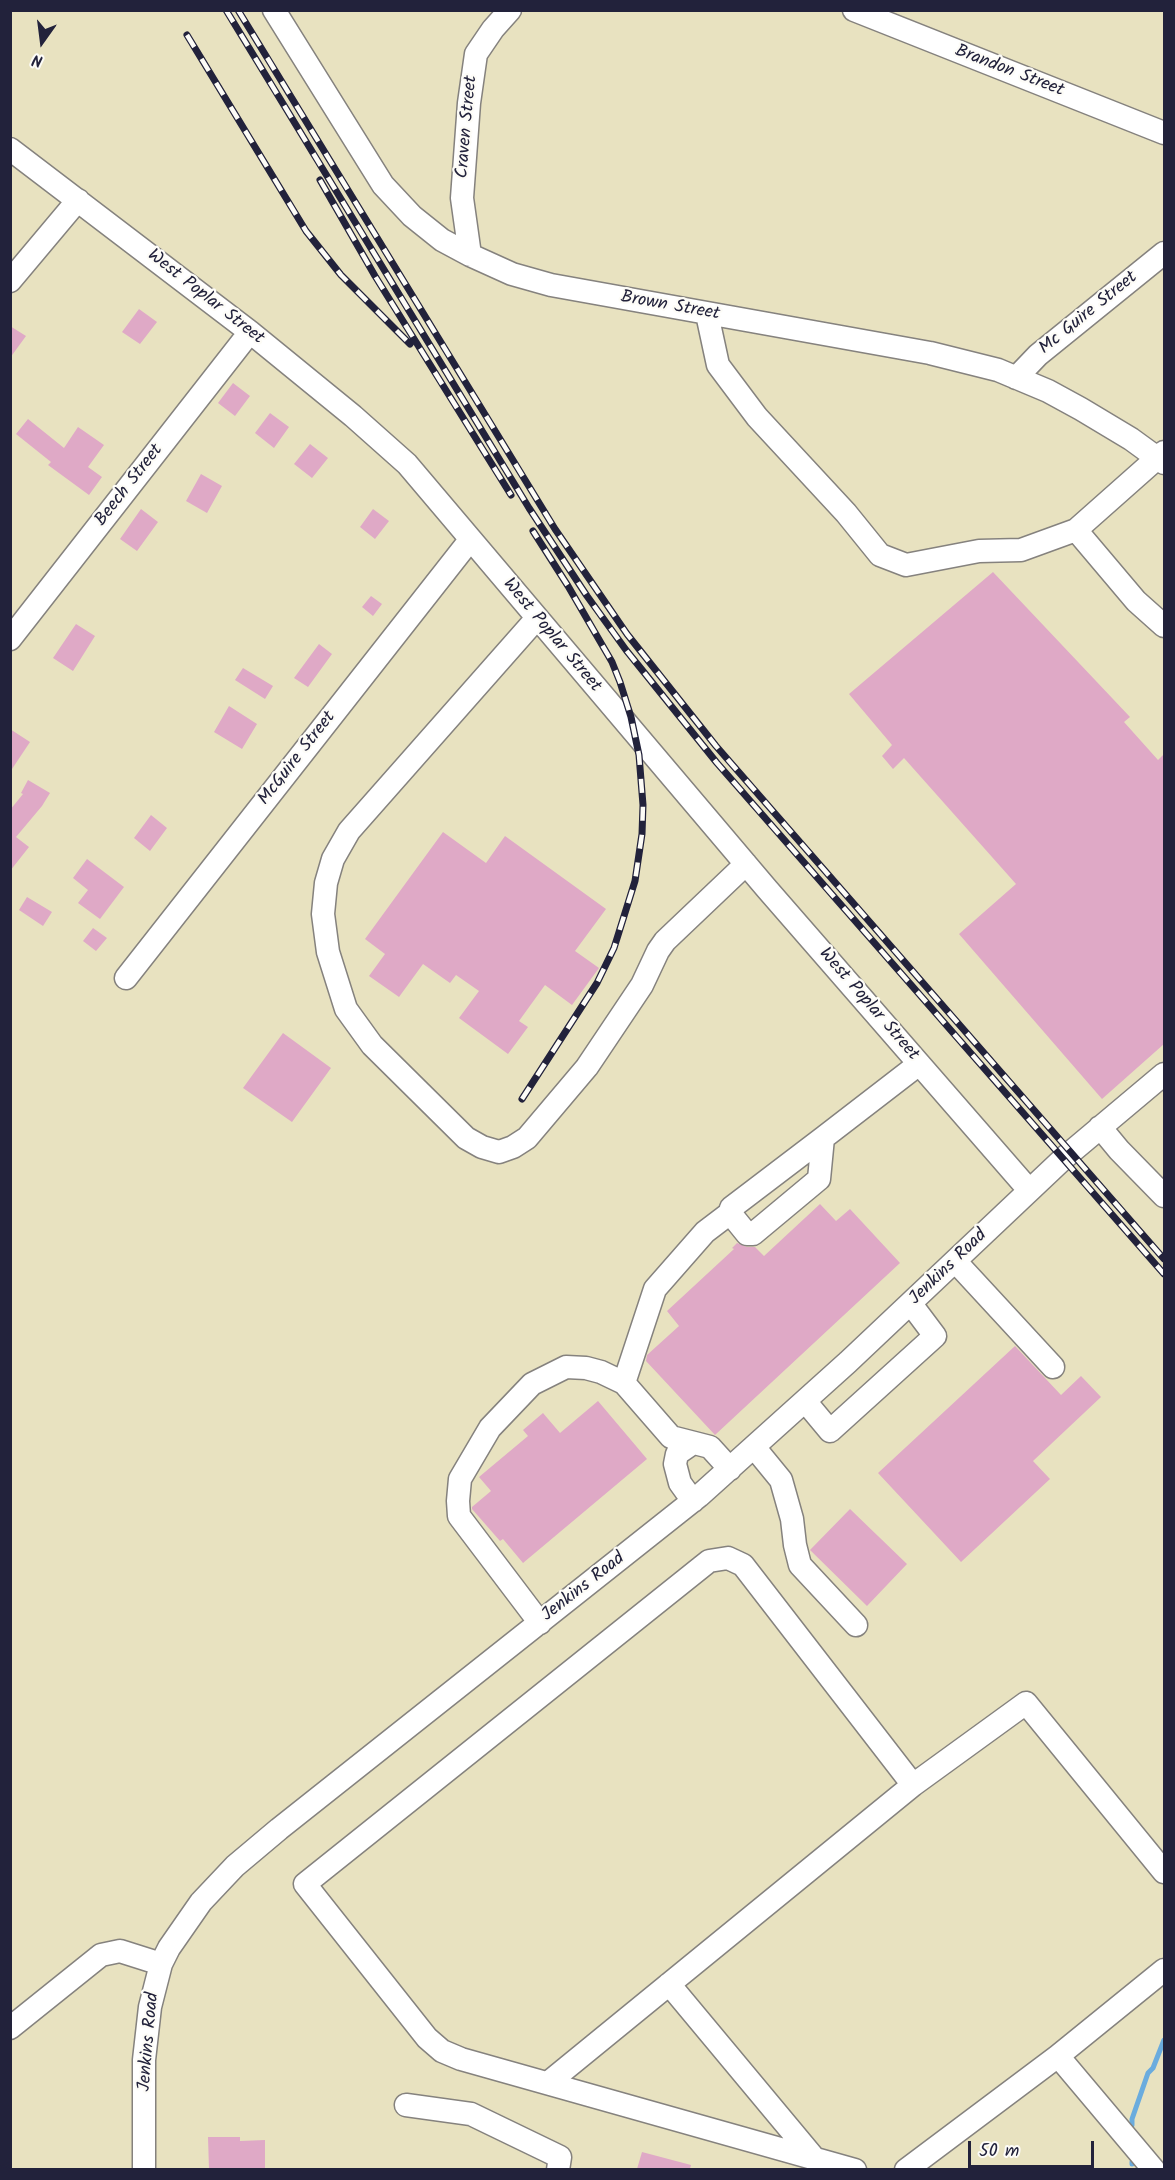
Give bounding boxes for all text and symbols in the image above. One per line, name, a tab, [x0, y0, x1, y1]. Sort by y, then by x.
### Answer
north arrow	[12, 12, 72, 72]
street label: Brandon Street	[951, 41, 1067, 103]
text: N	[30, 47, 45, 73]
street label: Craven Street	[453, 75, 483, 179]
street label: West Poplar Street	[142, 246, 268, 350]
street label: Mc Guire Street	[1035, 268, 1143, 360]
street label: Brown Street	[619, 288, 721, 326]
street label: Beech Street	[91, 441, 169, 531]
street label: West Poplar Street	[497, 575, 605, 697]
street label: McGuire Street	[255, 708, 341, 810]
street label: West Poplar Street	[813, 944, 923, 1066]
street label: Jenkins Road	[906, 1226, 992, 1310]
street label: Jenkins Road	[538, 1549, 630, 1627]
street label: Jenkins Road	[135, 1992, 165, 2092]
scale bar	[971, 2129, 1097, 2167]
text: 50 m	[979, 2137, 1019, 2166]

